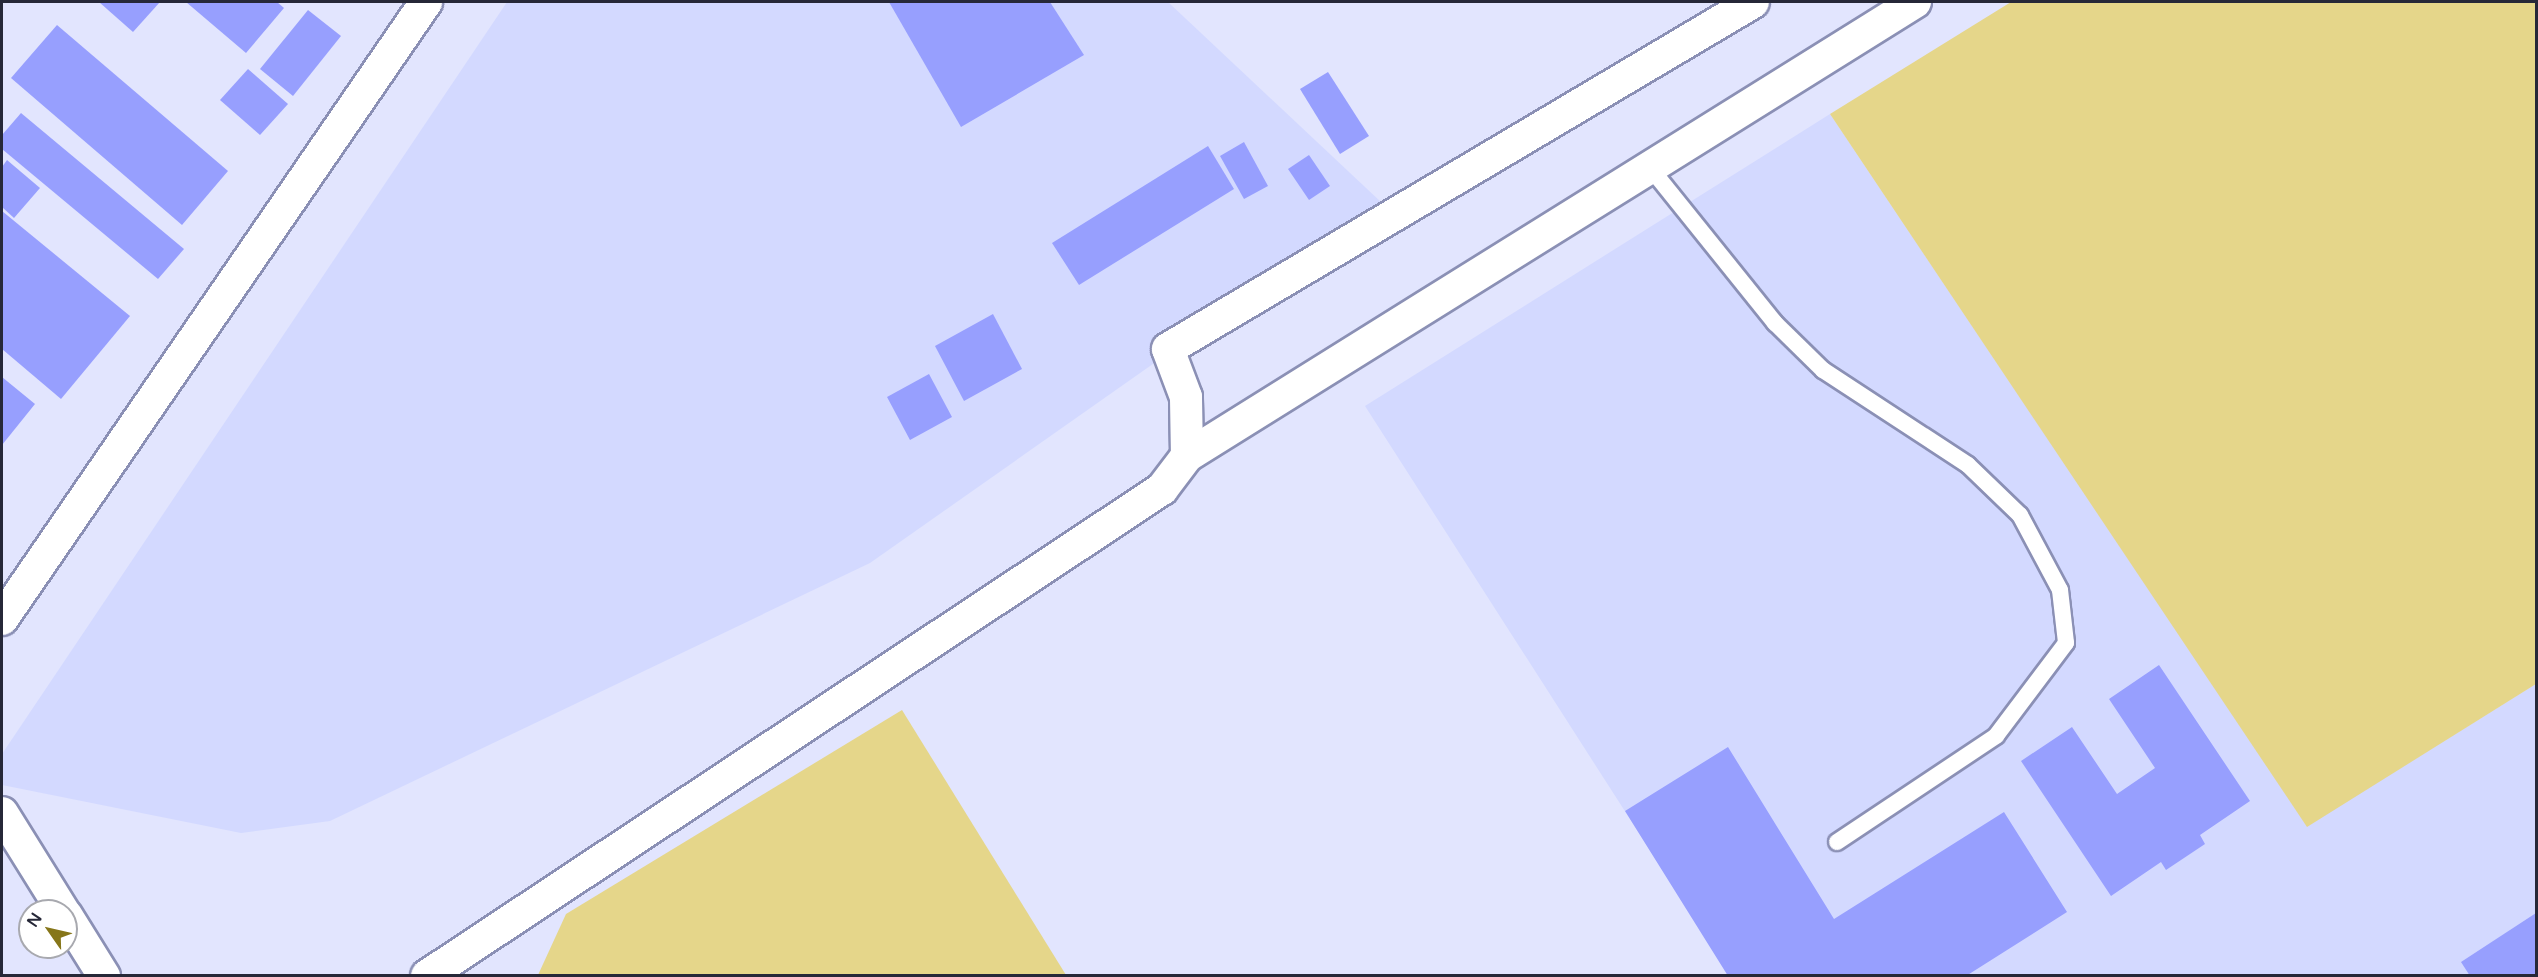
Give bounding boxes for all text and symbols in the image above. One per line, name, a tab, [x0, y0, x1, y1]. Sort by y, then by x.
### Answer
north arrow	[18, 899, 78, 959]
text: N	[23, 909, 47, 931]

